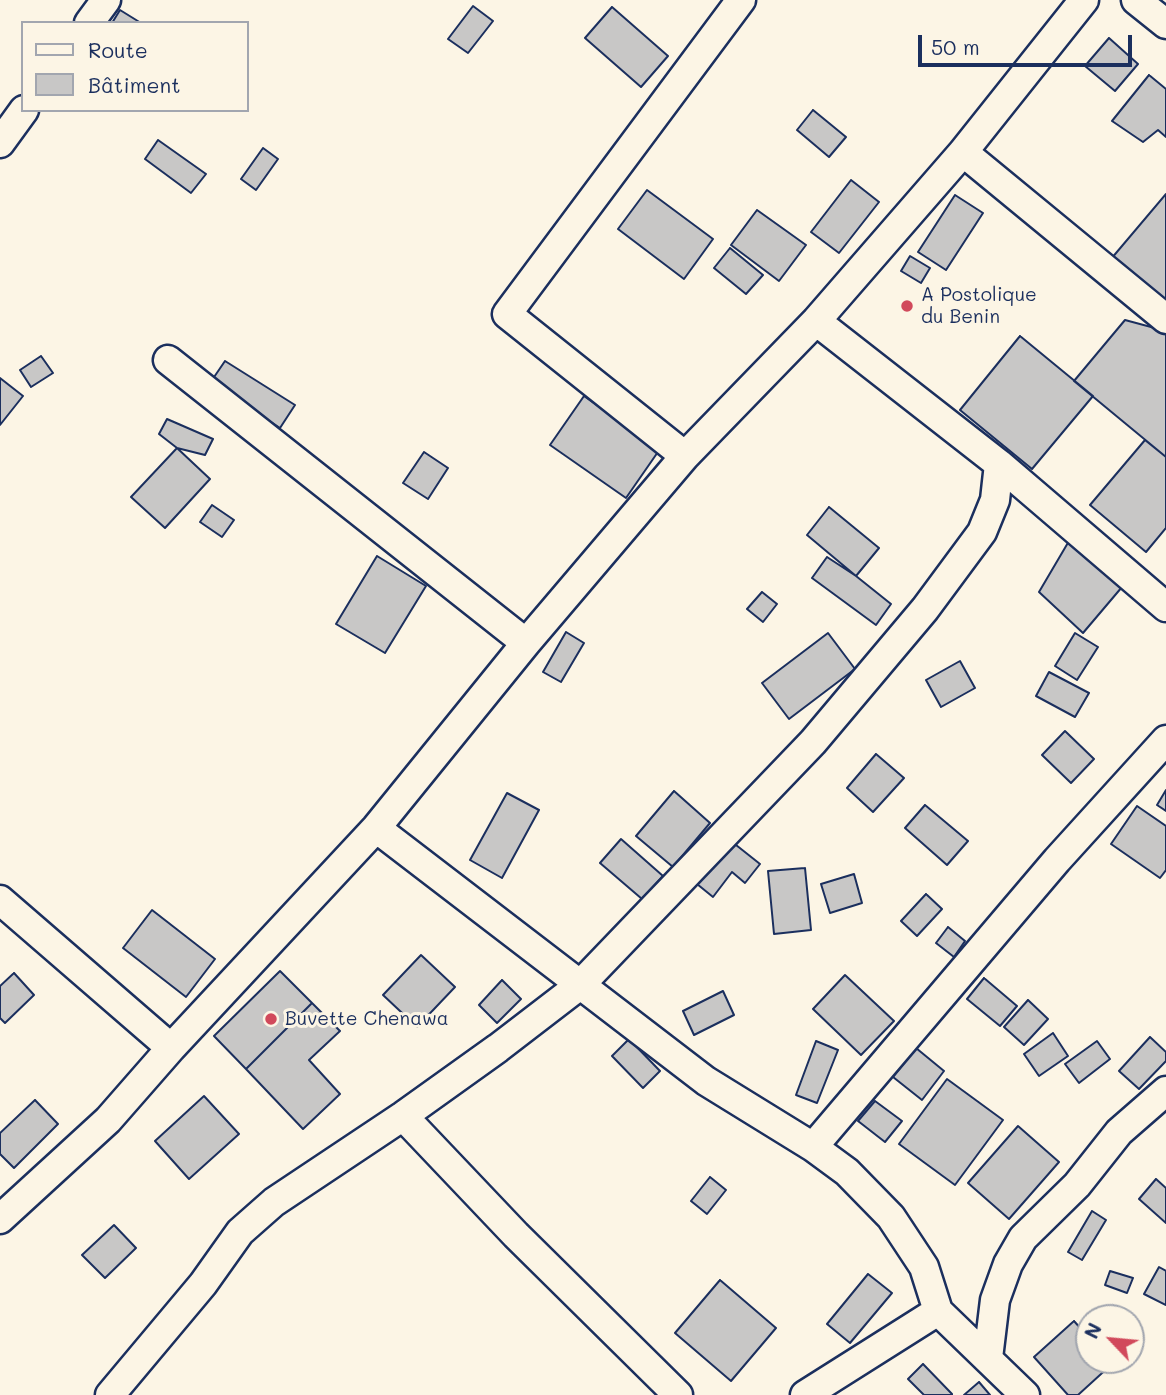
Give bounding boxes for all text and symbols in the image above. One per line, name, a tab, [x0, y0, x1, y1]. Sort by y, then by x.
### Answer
legend	[21, 21, 248, 112]
scale bar	[921, 21, 1134, 65]
text: 50 m	[931, 33, 980, 60]
text: Route	[88, 36, 148, 63]
text: Bâtiment	[88, 71, 180, 98]
place label: A Postolique du Benin	[921, 284, 1037, 328]
marker: A Postolique du Benin	[899, 298, 915, 314]
place label: Buvette Chenawa	[285, 1008, 449, 1030]
marker: Buvette Chenawa	[263, 1011, 279, 1027]
north arrow	[1075, 1304, 1145, 1374]
text: N	[1078, 1318, 1107, 1342]

